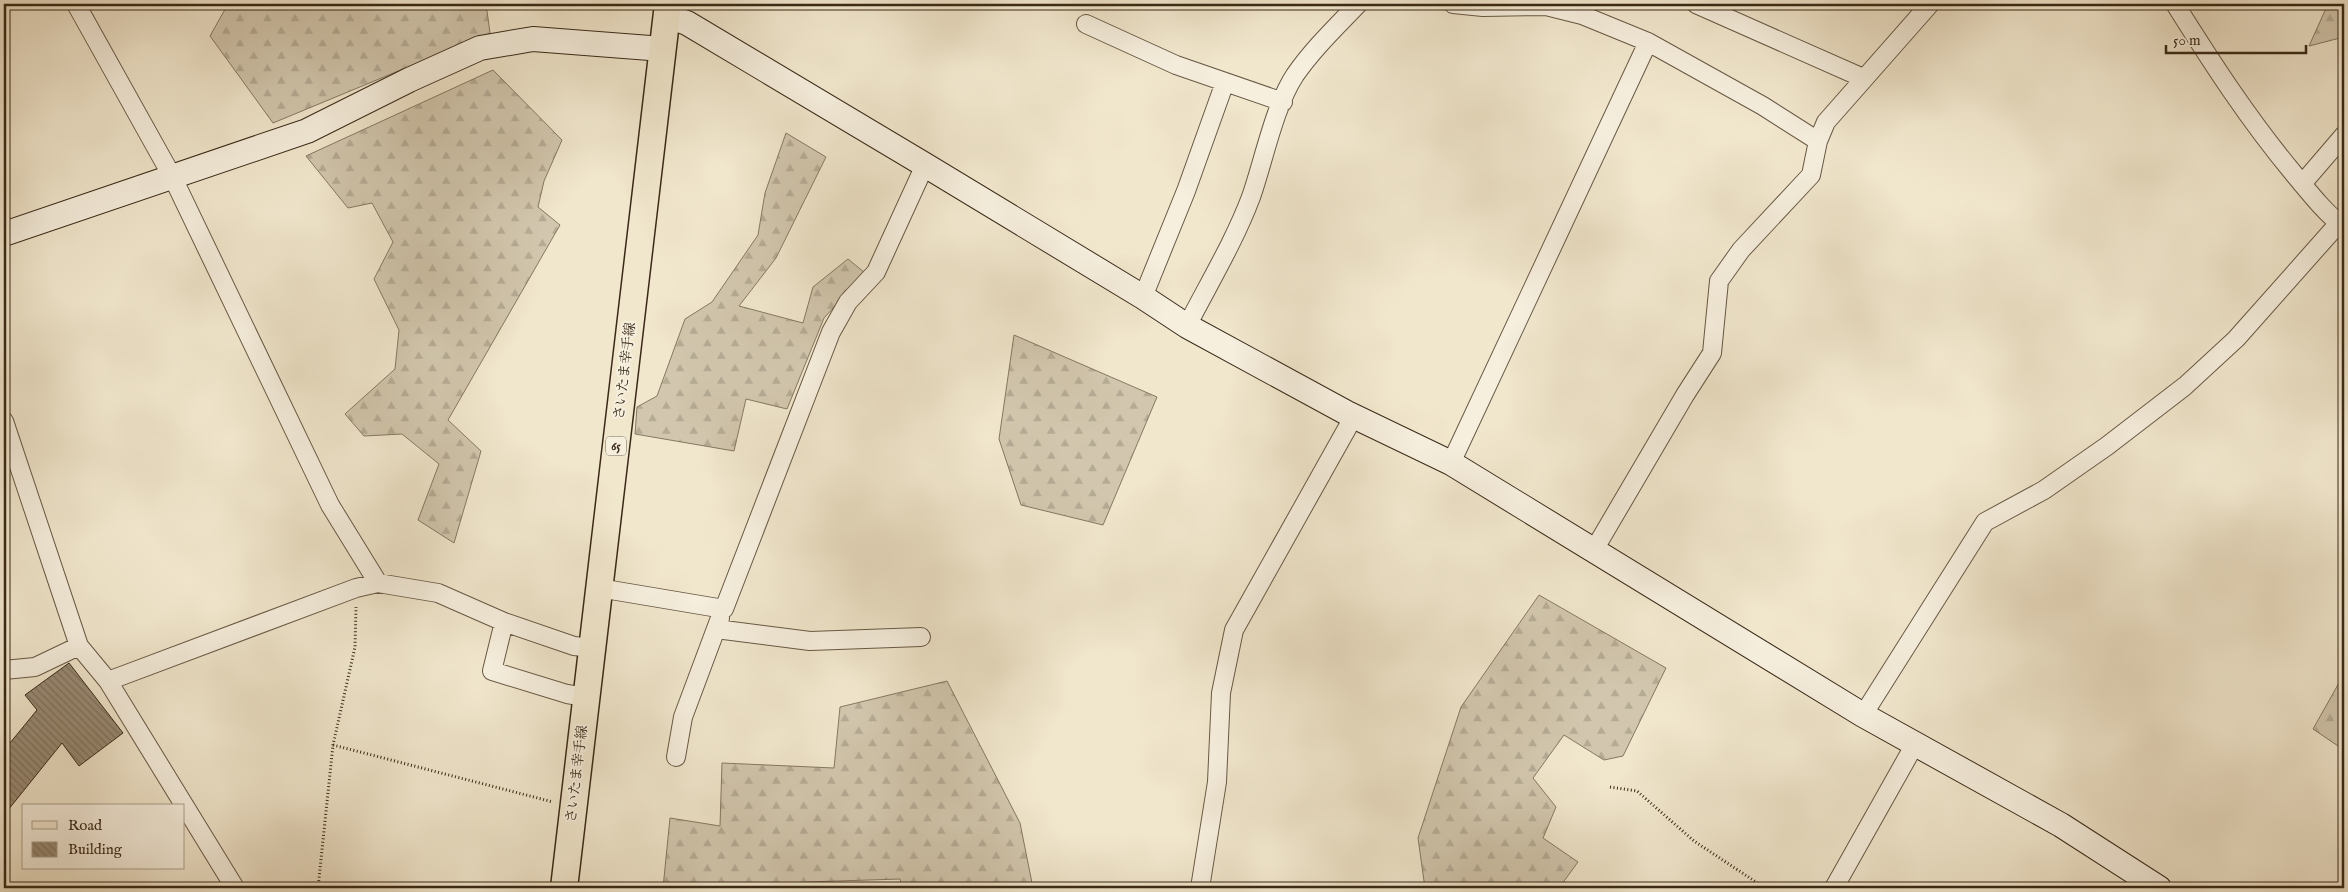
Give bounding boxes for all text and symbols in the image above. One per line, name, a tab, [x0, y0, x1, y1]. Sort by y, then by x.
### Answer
scale bar	[2166, 22, 2306, 54]
text: 50 m	[2173, 31, 2201, 50]
street label: さいたま幸手線	[610, 321, 640, 421]
road number: 65	[606, 436, 626, 456]
street label: さいたま幸手線	[562, 724, 592, 824]
legend	[22, 804, 185, 870]
text: Road	[68, 816, 103, 835]
text: Building	[68, 840, 123, 859]

